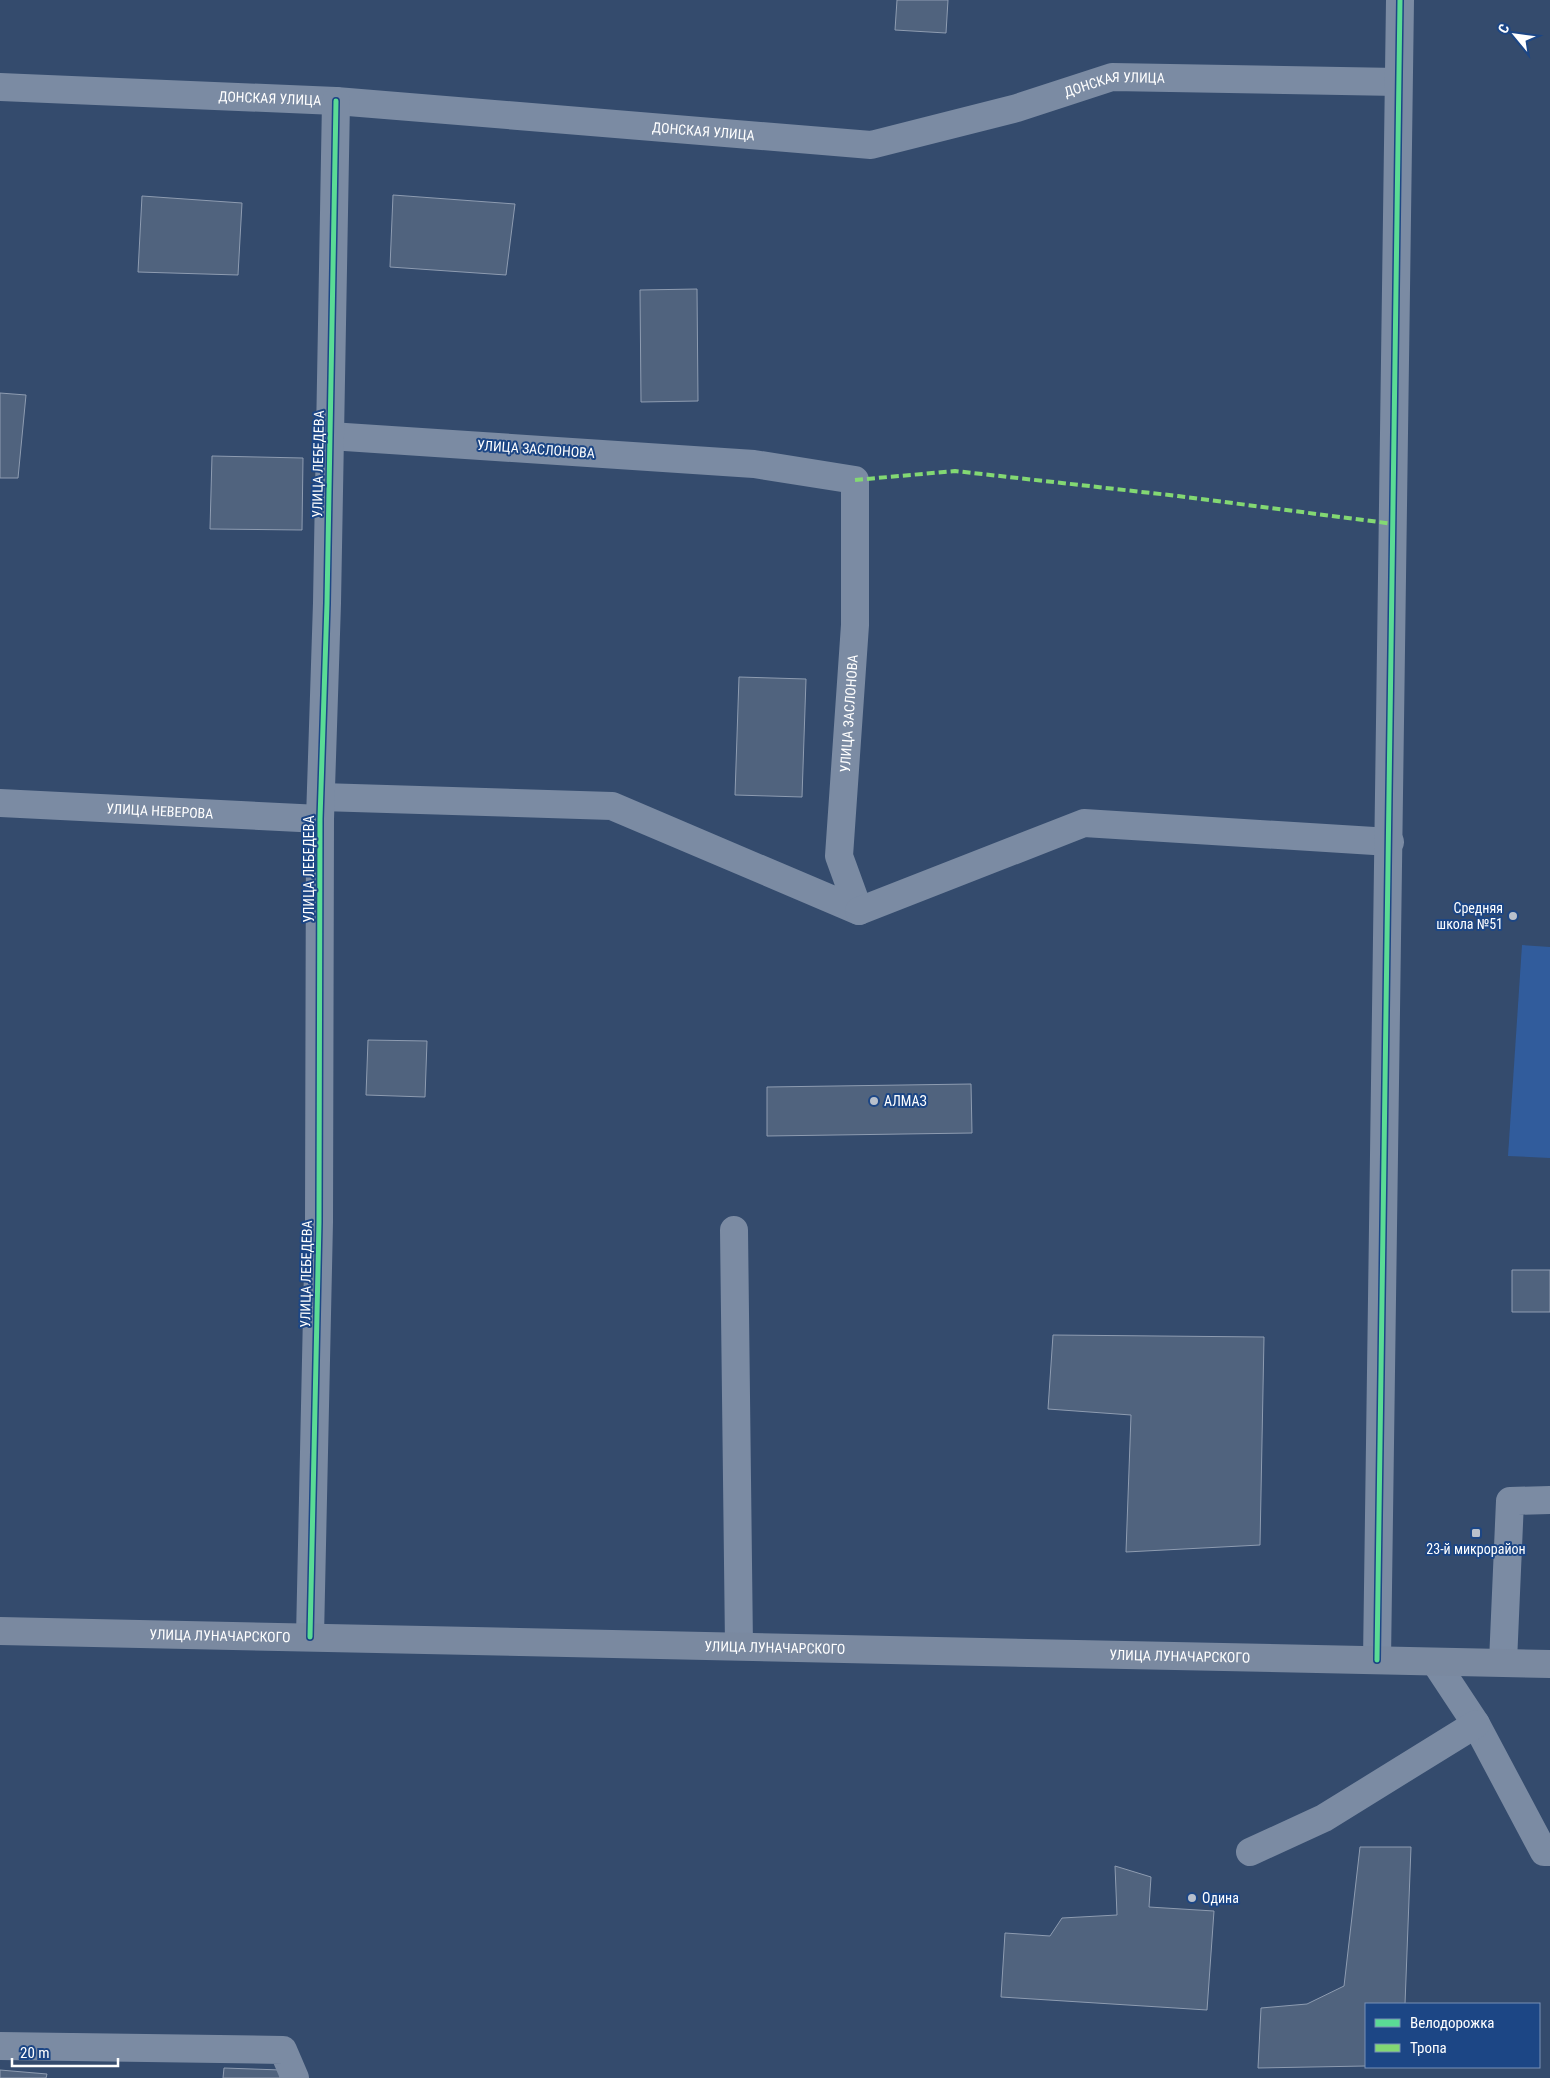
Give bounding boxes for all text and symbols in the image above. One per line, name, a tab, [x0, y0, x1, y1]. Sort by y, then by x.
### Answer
north arrow	[1490, 10, 1540, 60]
text: С	[1495, 21, 1513, 36]
street label: ДОНСКАЯ УЛИЦА	[1062, 69, 1165, 100]
street label: ДОНСКАЯ УЛИЦА	[218, 88, 322, 108]
street label: ДОНСКАЯ УЛИЦА	[652, 119, 755, 143]
street label: УЛИЦА ЛЕБЕДЕВА	[309, 410, 327, 518]
street label: УЛИЦА ЗАСЛОНОВА	[477, 437, 595, 461]
street label: УЛИЦА ЗАСЛОНОВА	[837, 654, 861, 773]
street label: УЛИЦА НЕВЕРОВА	[106, 800, 214, 822]
street label: УЛИЦА ЛЕБЕДЕВА	[301, 815, 317, 923]
place label: Средняя школа №51	[1436, 900, 1503, 932]
marker: Средняя школа №51	[1507, 910, 1519, 922]
place label: АЛМАЗ	[884, 1093, 927, 1109]
marker: АЛМАЗ	[868, 1095, 880, 1107]
street label: УЛИЦА ЛЕБЕДЕВА	[297, 1220, 315, 1328]
marker: 23-й микрорайон	[1470, 1527, 1482, 1539]
place label: 23-й микрорайон	[1426, 1541, 1526, 1557]
street label: УЛИЦА ЛУНАЧАРСКОГО	[149, 1626, 291, 1645]
street label: УЛИЦА ЛУНАЧАРСКОГО	[704, 1638, 845, 1657]
street label: УЛИЦА ЛУНАЧАРСКОГО	[1109, 1647, 1250, 1666]
place label: Одина	[1202, 1890, 1239, 1906]
marker: Одина	[1186, 1892, 1198, 1904]
legend	[1365, 2003, 1540, 2068]
text: Велодорожка	[1410, 2014, 1495, 2032]
scale bar	[12, 2036, 119, 2068]
text: Тропа	[1410, 2039, 1447, 2057]
text: 20 m	[20, 2044, 50, 2062]

